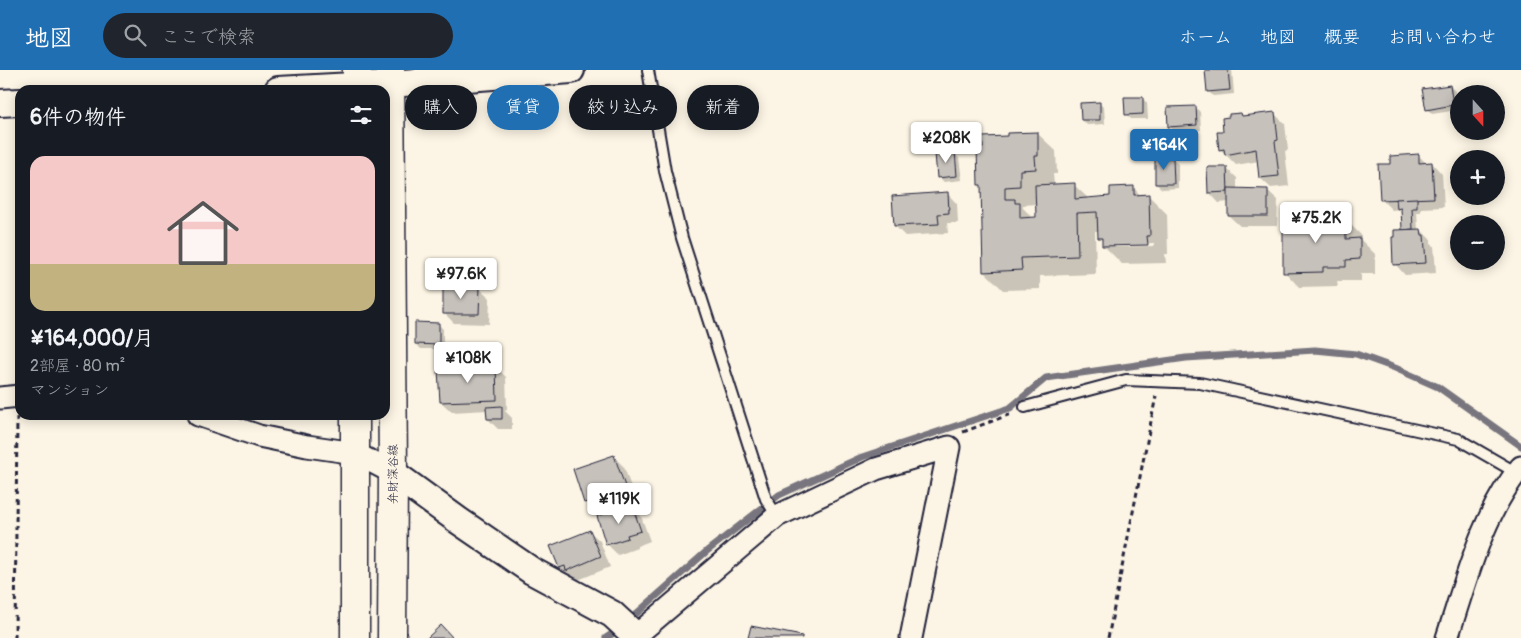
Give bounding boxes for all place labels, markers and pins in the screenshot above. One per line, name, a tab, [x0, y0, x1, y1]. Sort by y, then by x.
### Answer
pin: ¥208K	[911, 122, 981, 164]
pin: ¥164K	[1129, 128, 1199, 171]
pin: ¥75.2K	[1275, 202, 1357, 244]
pin: ¥97.6K	[420, 258, 502, 300]
pin: ¥108K	[433, 342, 503, 384]
pin: ¥119K	[584, 482, 654, 525]

